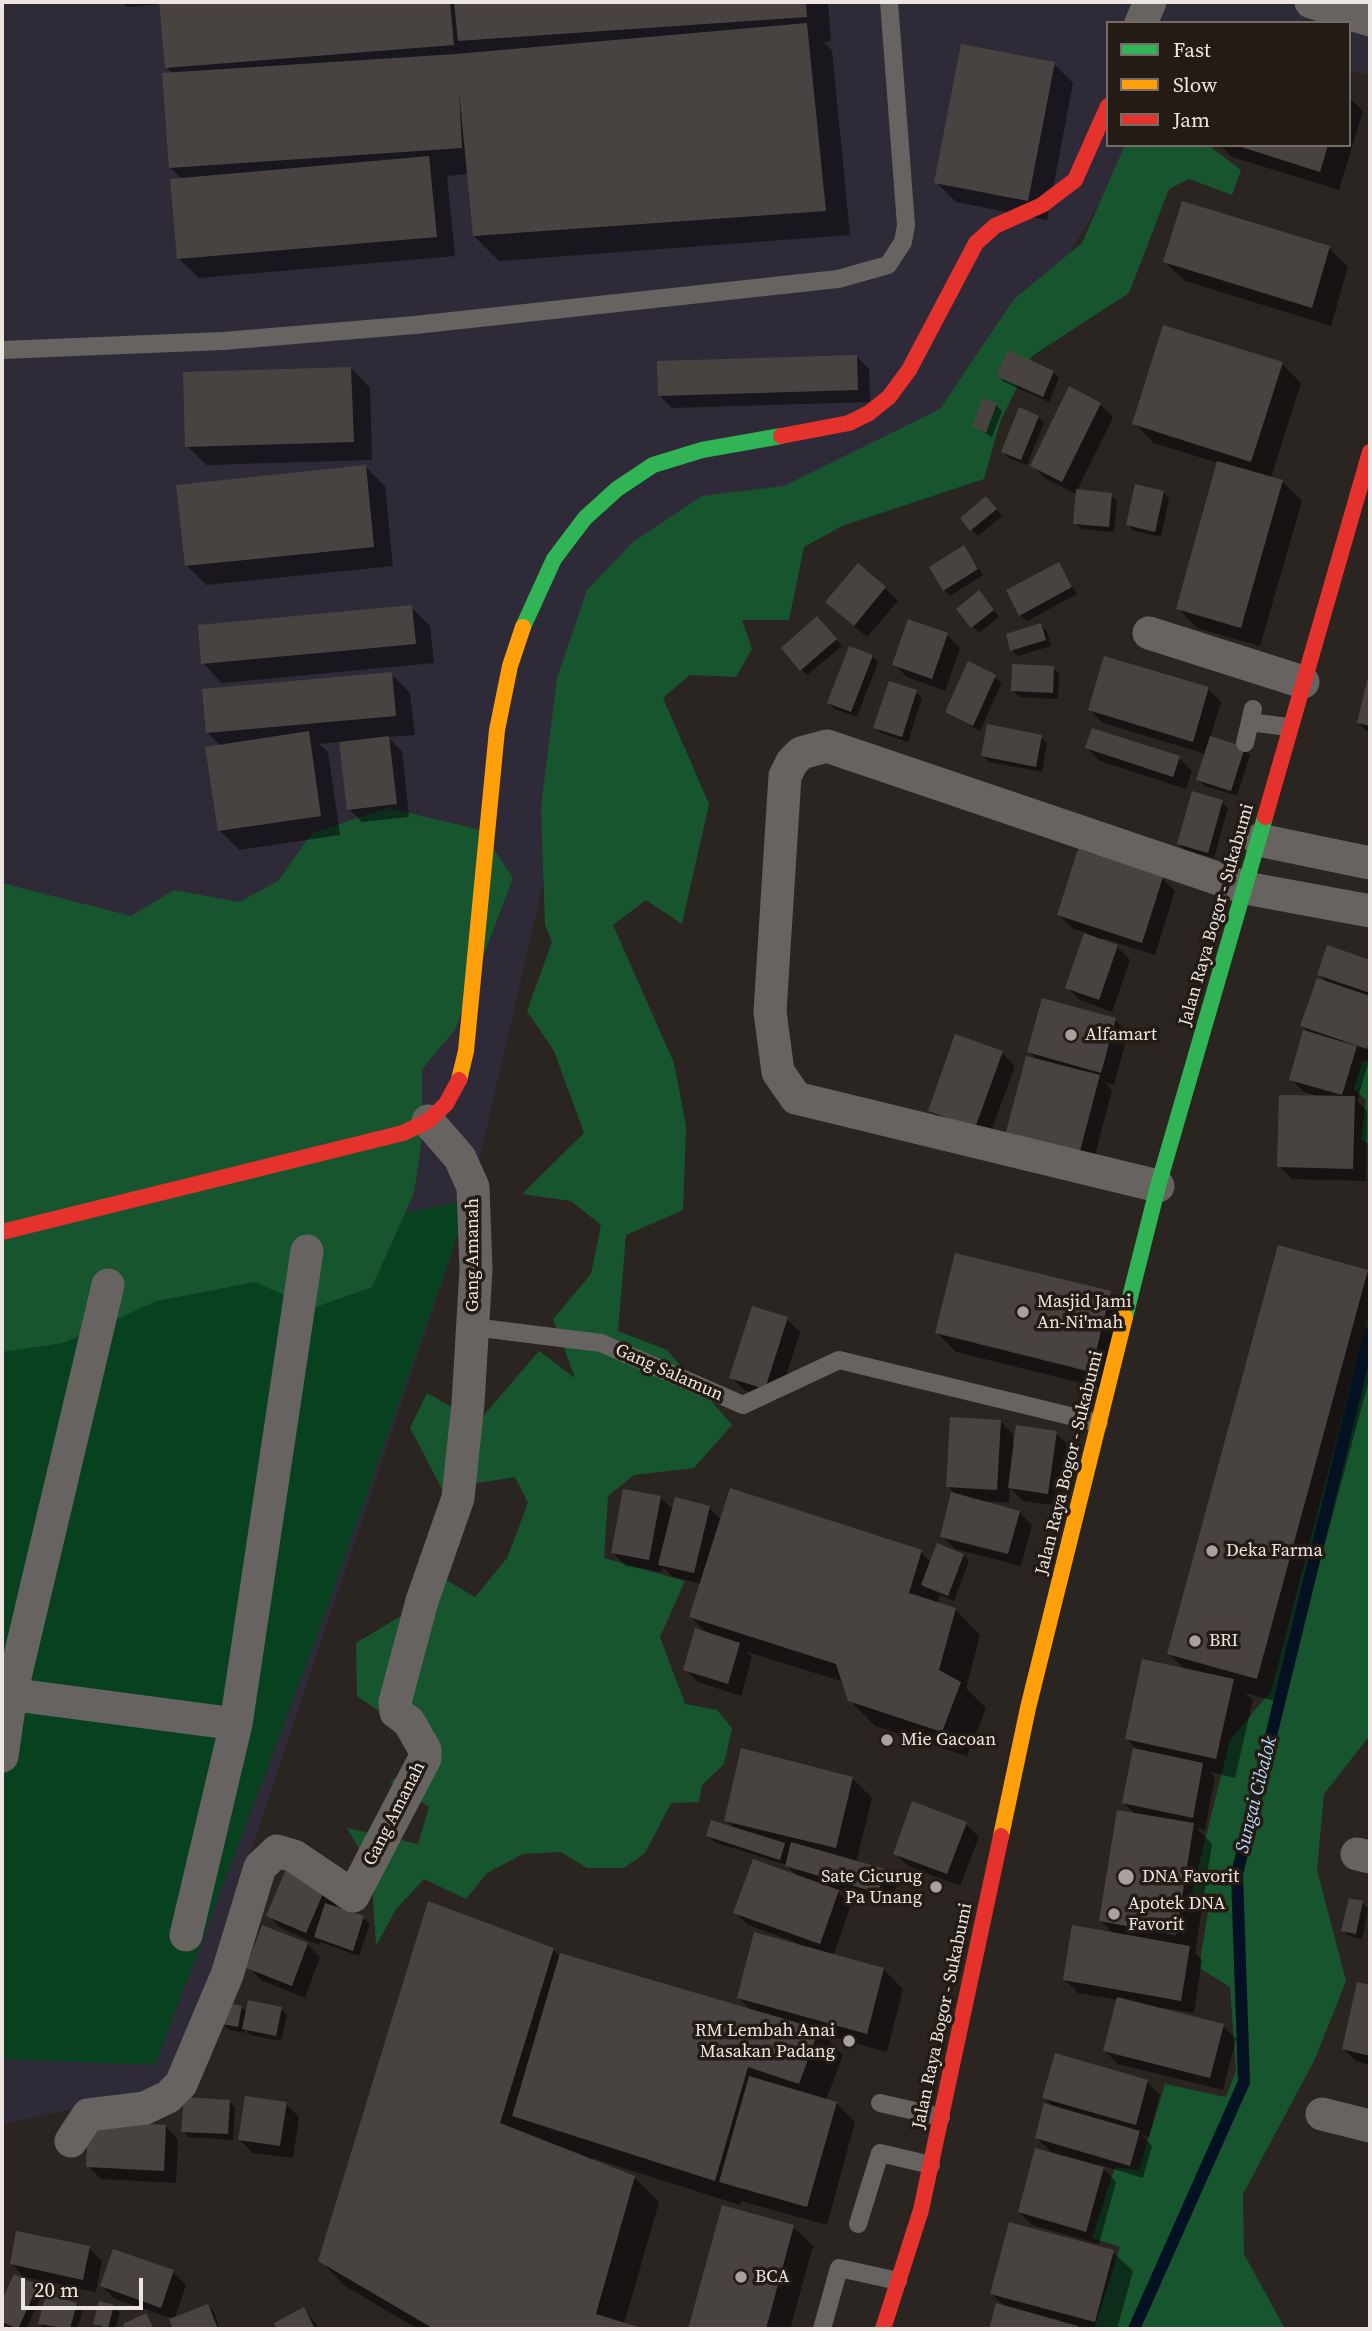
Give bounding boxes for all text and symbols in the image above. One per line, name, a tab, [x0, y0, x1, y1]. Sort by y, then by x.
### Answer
legend	[1106, 21, 1351, 147]
text: Fast	[1173, 35, 1211, 64]
text: Slow	[1173, 70, 1217, 99]
text: Jam	[1173, 105, 1210, 134]
street label: Jalan Raya Bogor - Sukabumi	[1175, 801, 1259, 1029]
place label: Alfamart	[1085, 1024, 1157, 1046]
marker: Alfamart	[1063, 1027, 1079, 1043]
street label: Gang Amanah	[462, 1198, 484, 1312]
place label: Masjid Jami An-Ni'mah	[1037, 1291, 1132, 1334]
marker: Masjid Jami An-Ni'mah	[1015, 1304, 1031, 1320]
street label: Gang Salamun	[612, 1340, 726, 1406]
street label: Jalan Raya Bogor - Sukabumi	[1032, 1349, 1108, 1577]
place label: Deka Farma	[1226, 1540, 1323, 1562]
marker: Deka Farma	[1204, 1543, 1220, 1559]
place label: BRI	[1209, 1630, 1238, 1652]
marker: BRI	[1187, 1633, 1203, 1649]
place label: Mie Gacoan	[901, 1729, 996, 1751]
marker: Mie Gacoan	[879, 1732, 895, 1748]
water label: Sungai Cibalok	[1232, 1734, 1282, 1856]
street label: Gang Amanah	[360, 1758, 430, 1870]
place label: Sate Cicurug Pa Unang	[821, 1866, 922, 1909]
place label: DNA Favorit	[1142, 1866, 1239, 1888]
marker: DNA Favorit	[1116, 1867, 1136, 1887]
marker: Sate Cicurug Pa Unang	[928, 1879, 944, 1895]
place label: Apotek DNA Favorit	[1128, 1893, 1225, 1936]
street label: Jalan Raya Bogor - Sukabumi	[908, 1901, 978, 2131]
marker: Apotek DNA Favorit	[1106, 1906, 1122, 1922]
place label: RM Lembah Anai Masakan Padang	[695, 2020, 835, 2062]
marker: RM Lembah Anai Masakan Padang	[841, 2033, 857, 2049]
scale bar	[24, 2264, 147, 2308]
place label: BCA	[755, 2266, 789, 2288]
marker: BCA	[733, 2269, 749, 2285]
text: 20 m	[34, 2275, 79, 2304]

